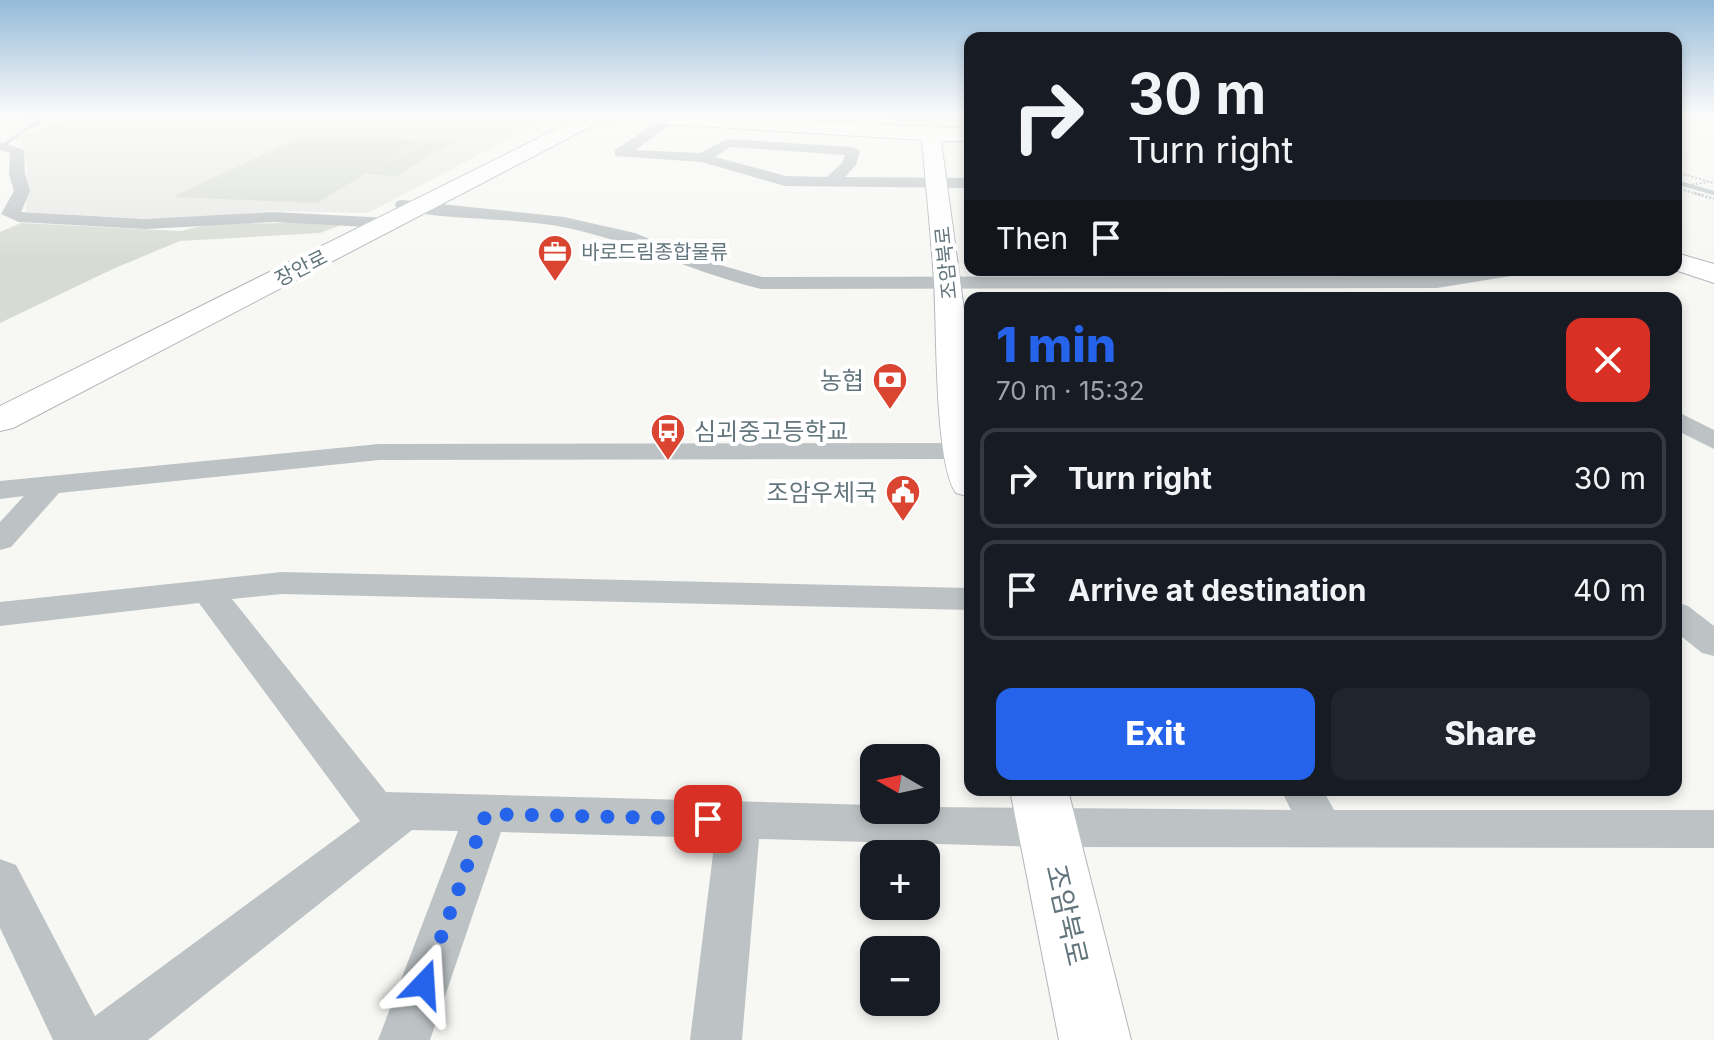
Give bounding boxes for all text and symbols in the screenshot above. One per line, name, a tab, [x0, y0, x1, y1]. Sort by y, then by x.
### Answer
text: 30 m	[1128, 60, 1266, 128]
icon: right	[996, 64, 1100, 168]
text: Turn right	[1128, 128, 1293, 172]
icon: arrive	[1084, 216, 1128, 260]
text: Then	[996, 220, 1068, 256]
street label: 조암북로	[930, 225, 962, 301]
office icon: 바로드림종합물류	[536, 233, 574, 283]
place label: 바로드림종합물류	[581, 240, 728, 264]
street label: 장안로	[271, 245, 331, 291]
text: 1 min	[996, 315, 1116, 374]
button: close	[1566, 318, 1650, 402]
bank icon: 농협	[871, 361, 909, 411]
place label: 농협	[820, 366, 864, 395]
text: 70 m · 15:32	[996, 375, 1145, 406]
bus stop icon: 심괴중고등학교	[649, 412, 687, 462]
place label: 심괴중고등학교	[694, 417, 849, 446]
icon: right	[1000, 456, 1044, 500]
text: Turn right	[1068, 460, 1212, 496]
text: 30 m	[1574, 460, 1646, 496]
public building icon: 조암우체국	[884, 473, 922, 523]
place label: 조암우체국	[767, 478, 877, 507]
icon: arrive	[1000, 568, 1044, 612]
text: Arrive at destination	[1068, 572, 1366, 608]
text: 40 m	[1573, 572, 1646, 608]
button: Exit	[996, 688, 1315, 780]
button: Share	[1331, 688, 1650, 780]
north arrow	[860, 744, 940, 824]
map controls	[860, 744, 940, 1016]
pin	[674, 785, 742, 853]
icon: arrive	[686, 797, 730, 841]
button: +	[860, 840, 940, 920]
street label: 조암북로	[1039, 861, 1095, 969]
button: −	[860, 936, 940, 1016]
position arrow	[382, 942, 466, 1026]

